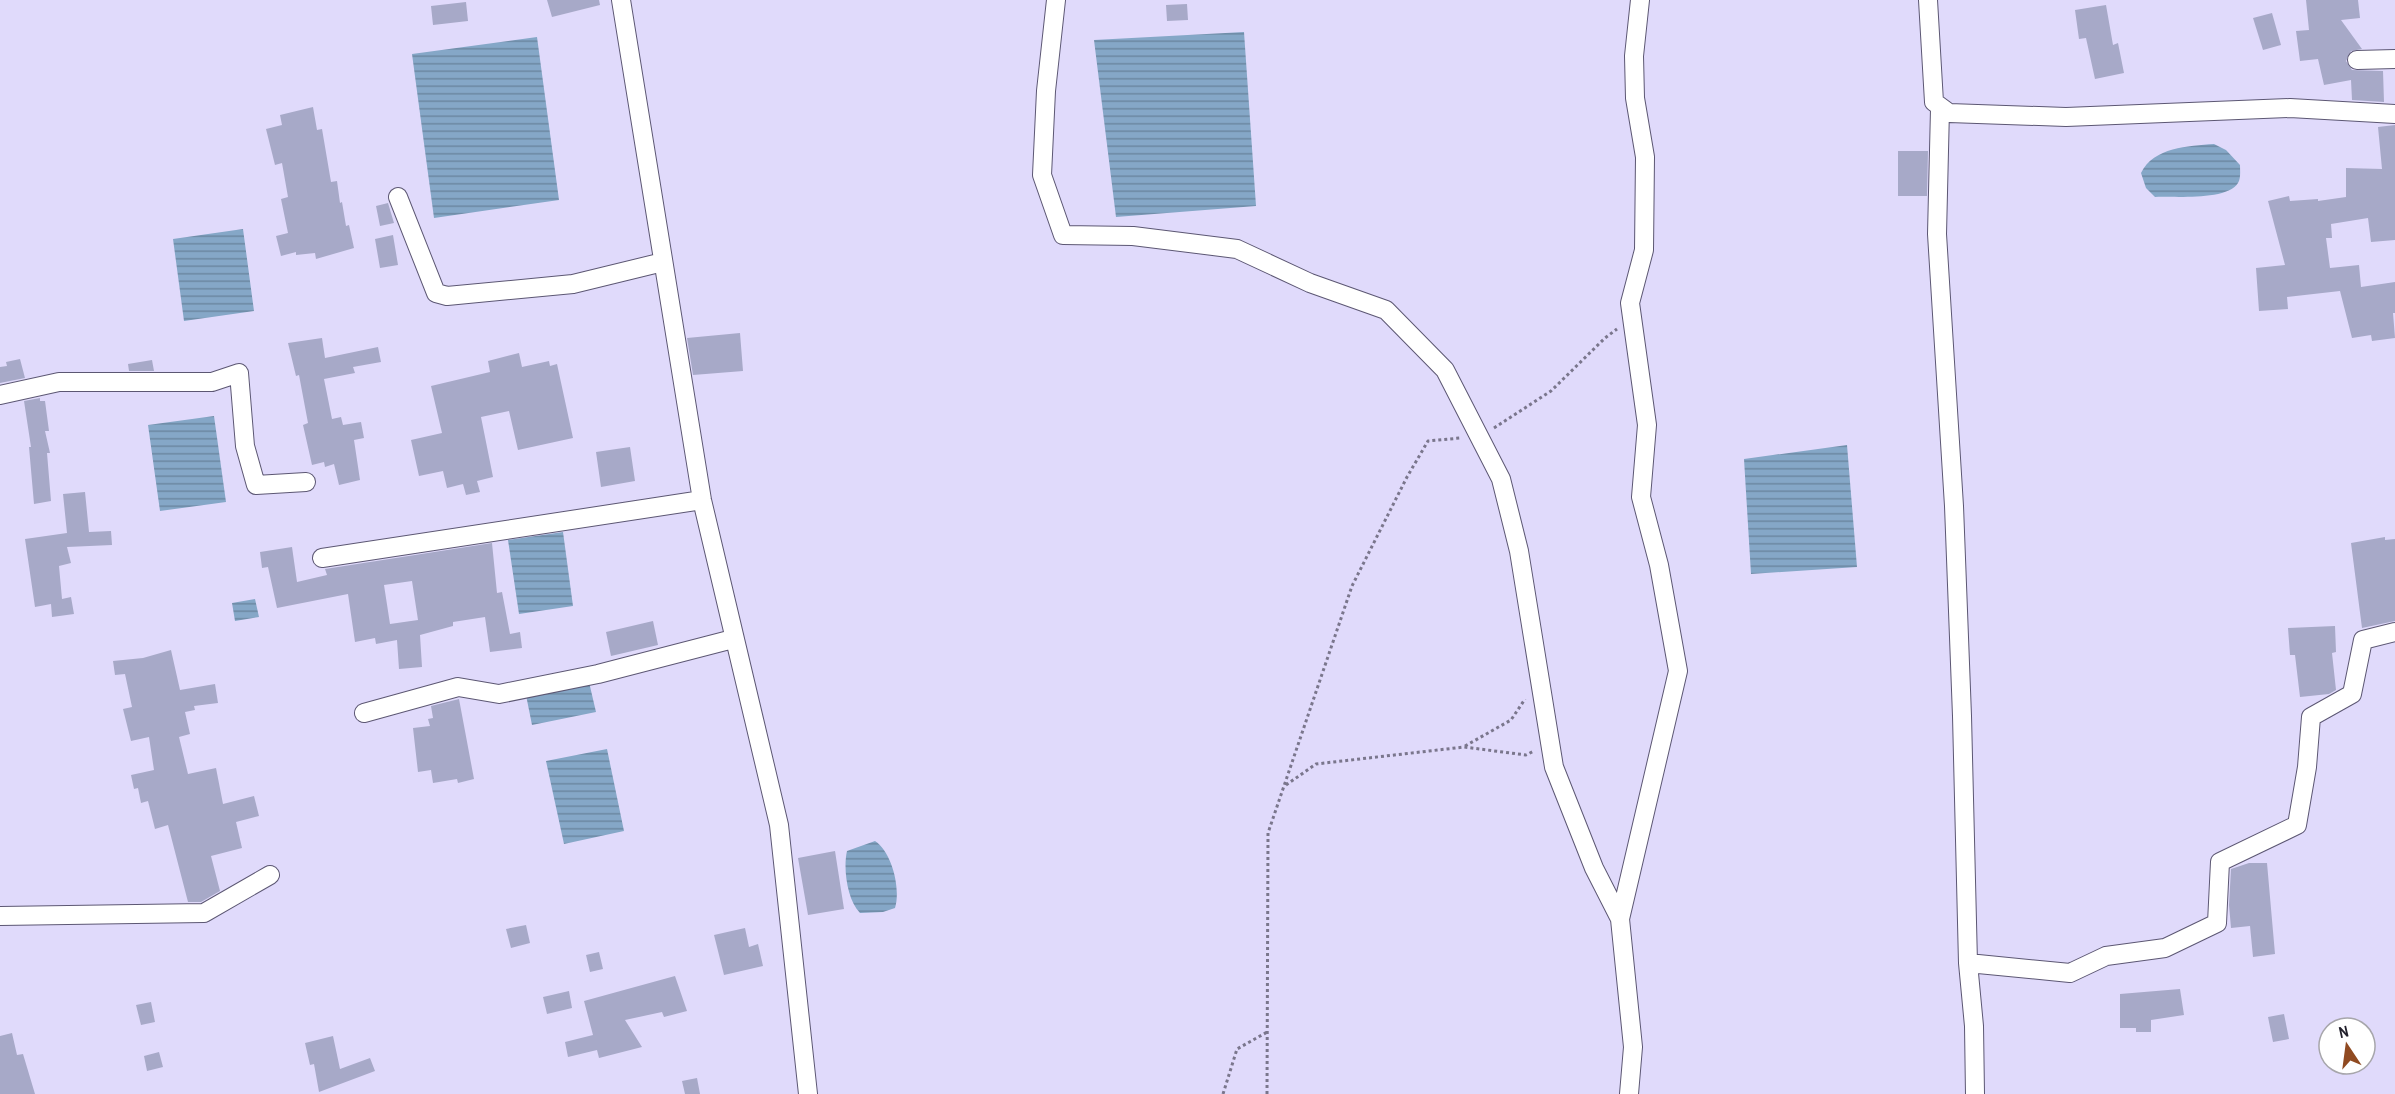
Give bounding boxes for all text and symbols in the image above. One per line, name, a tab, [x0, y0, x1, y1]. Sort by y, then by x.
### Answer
north arrow	[2317, 1016, 2377, 1076]
text: N	[2337, 1020, 2351, 1043]

